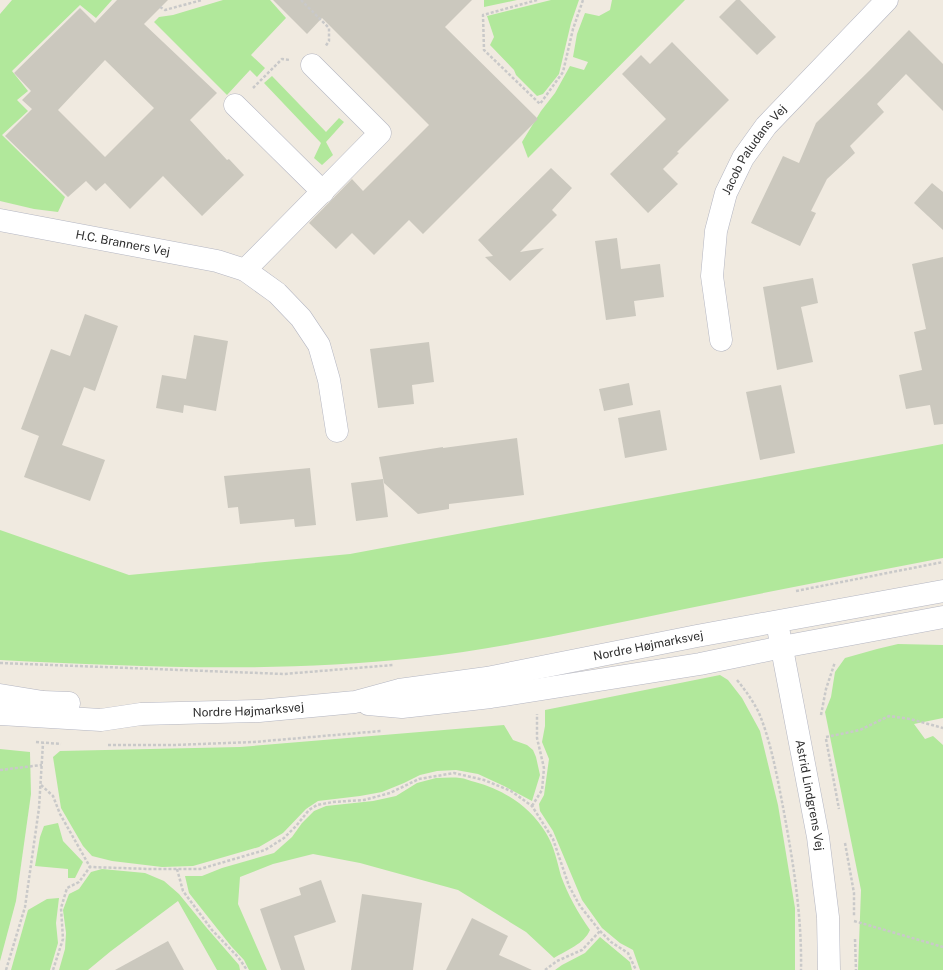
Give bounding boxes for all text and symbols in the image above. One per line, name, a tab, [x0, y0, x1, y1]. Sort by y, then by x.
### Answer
street label: Jacob Paludans Vej	[719, 102, 789, 197]
street label: H.C. Branners Vej	[74, 227, 171, 259]
street label: Nordre Højmarksvej	[592, 628, 704, 664]
street label: Nordre Højmarksvej	[192, 700, 305, 720]
street label: Astrid Lindgrens Vej	[793, 738, 827, 851]

